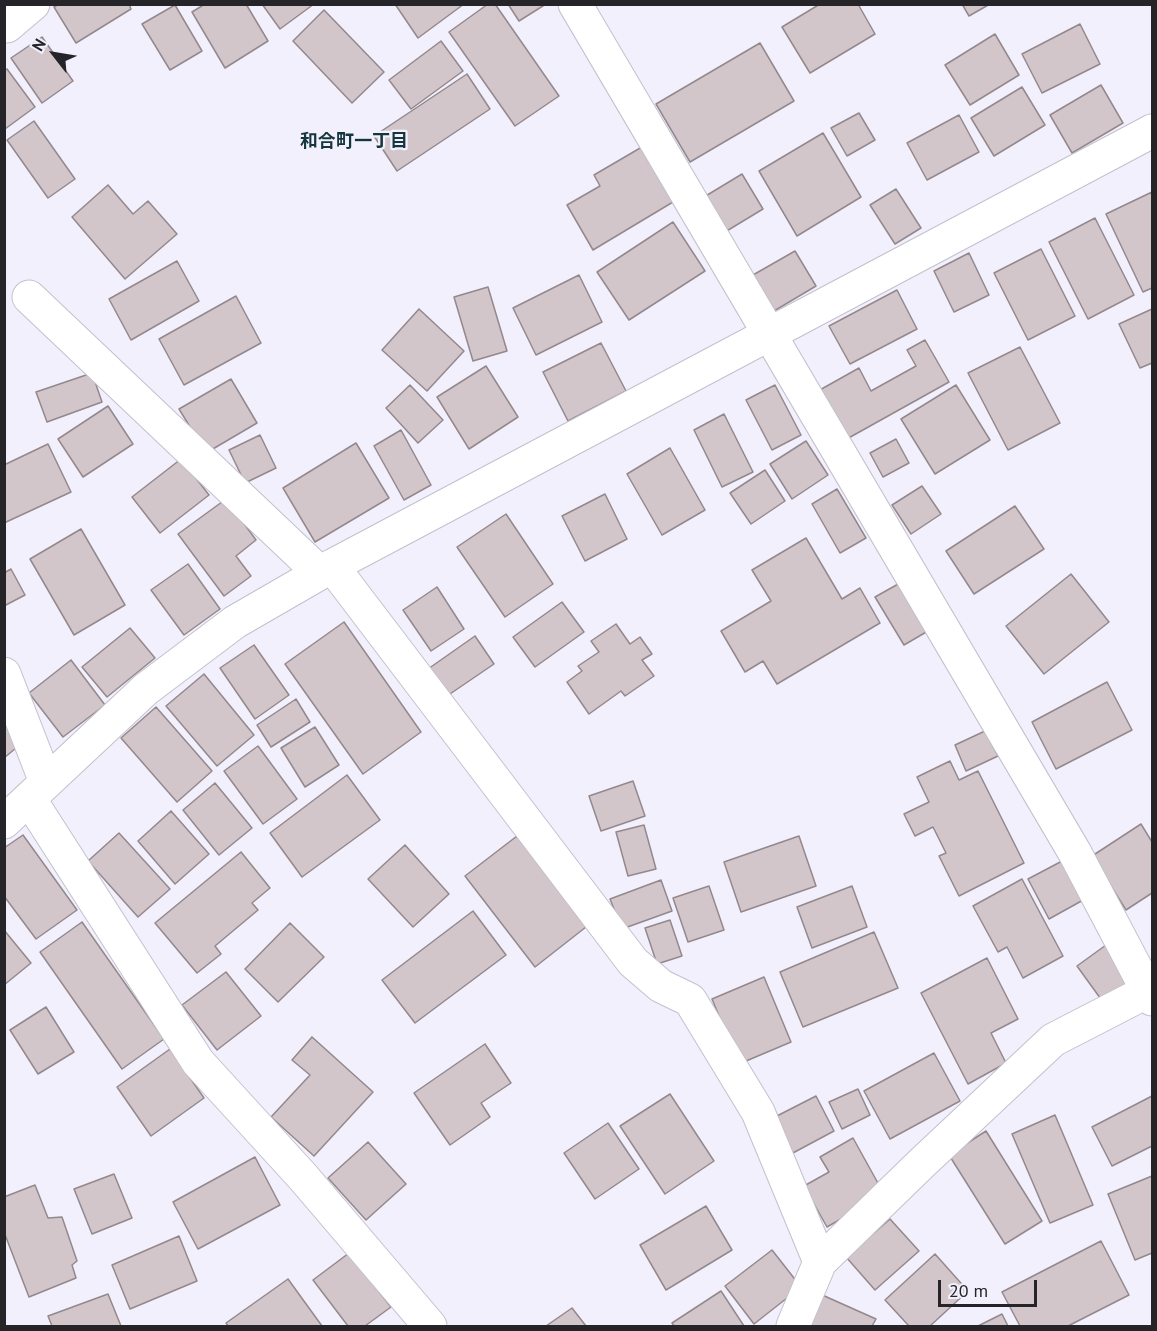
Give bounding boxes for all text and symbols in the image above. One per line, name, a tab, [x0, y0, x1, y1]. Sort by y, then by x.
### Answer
north arrow	[24, 24, 84, 84]
text: N	[27, 35, 50, 54]
district label: 和合町一丁目	[300, 131, 408, 153]
scale bar	[941, 1268, 1040, 1306]
text: 20 m	[949, 1279, 988, 1302]

